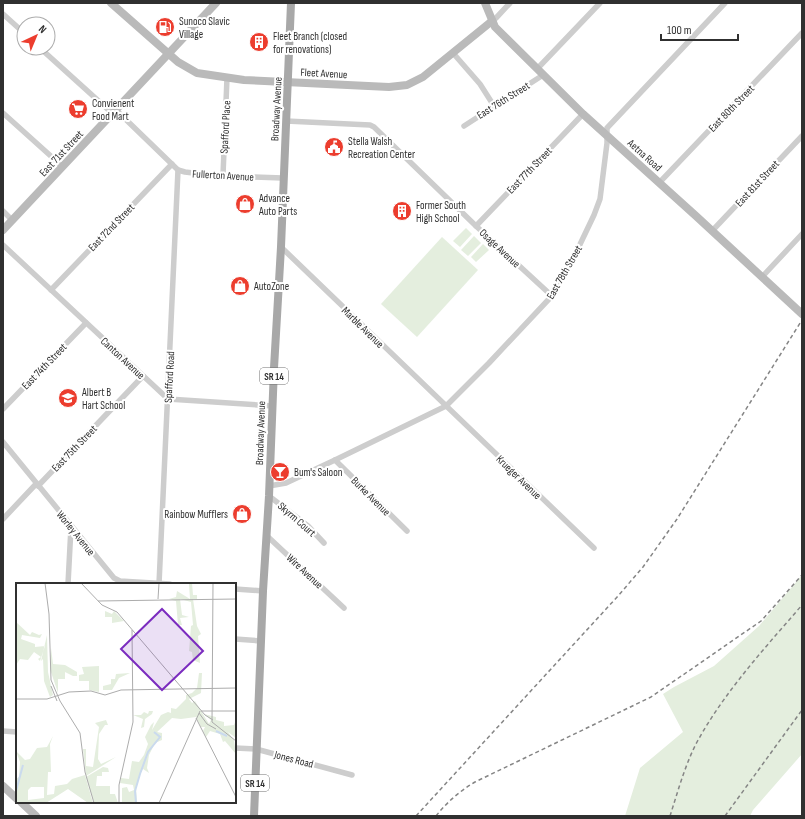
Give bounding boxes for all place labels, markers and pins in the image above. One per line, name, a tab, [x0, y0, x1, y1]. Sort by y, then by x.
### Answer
place label: Sunoco Slavic Village	[179, 15, 230, 41]
fuel station icon: Sunoco Slavic Village	[154, 16, 176, 38]
place label: Fleet Branch (closed for renovations)	[273, 30, 348, 56]
building icon: Fleet Branch (closed for renovations)	[248, 31, 270, 53]
place label: Convienent Food Mart	[92, 97, 135, 123]
supermarket icon: Convienent Food Mart	[67, 98, 89, 120]
place label: Stella Walsh Recreation Center	[348, 135, 415, 161]
public building icon: Stella Walsh Recreation Center	[323, 136, 345, 158]
place label: Advance Auto Parts	[258, 192, 297, 218]
shop icon: Advance Auto Parts	[234, 193, 256, 215]
place label: Former South High School	[416, 199, 466, 225]
building icon: Former South High School	[391, 200, 413, 222]
shop icon: AutoZone	[229, 275, 251, 297]
place label: AutoZone	[253, 280, 289, 293]
place label: Albert B Hart School	[81, 386, 125, 412]
school or university icon: Albert B Hart School	[57, 387, 79, 409]
bar icon: Bum's Saloon	[269, 461, 291, 483]
place label: Bum's Saloon	[294, 466, 343, 479]
shop icon: Rainbow Mufflers	[231, 503, 253, 525]
place label: Rainbow Mufflers	[164, 508, 228, 521]

